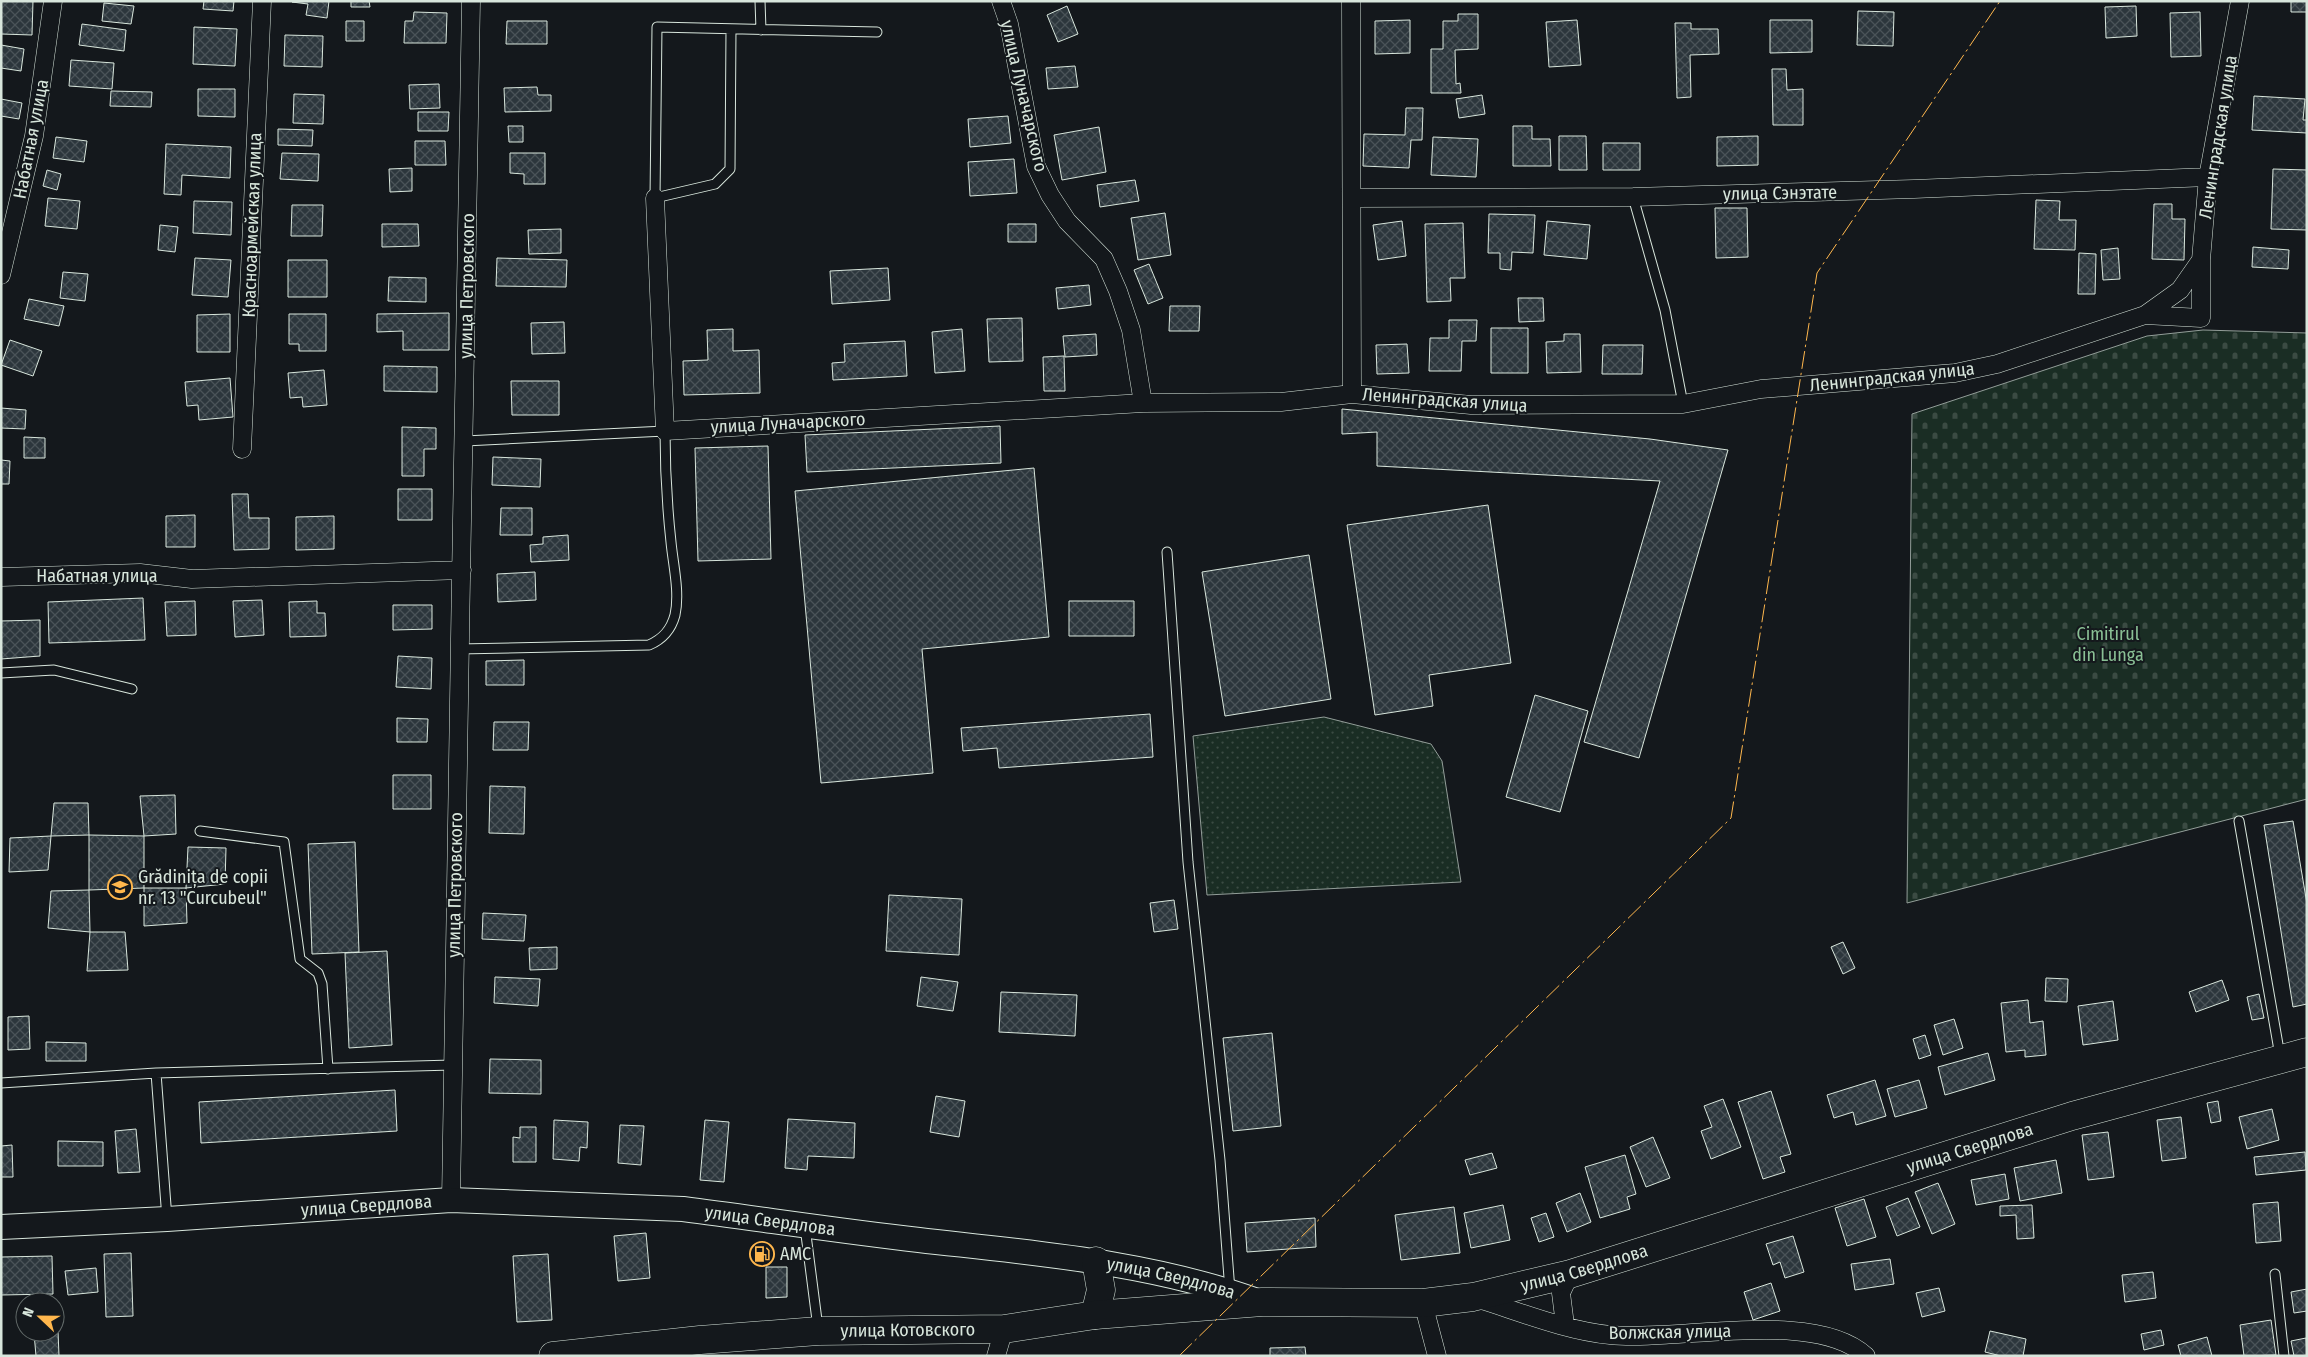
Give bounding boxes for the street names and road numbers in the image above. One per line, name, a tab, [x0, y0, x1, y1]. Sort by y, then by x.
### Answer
street label: улица Луначарского	[996, 18, 1052, 174]
street label: Ленинградская улица	[2194, 53, 2242, 220]
street label: Набатная улица	[9, 77, 53, 201]
street label: Красноармейская улица	[238, 132, 266, 318]
street label: улица Сэнэтате	[1723, 181, 1837, 205]
street label: улица Петровского	[455, 213, 479, 359]
street label: Ленинградская улица	[1809, 357, 1976, 397]
street label: Ленинградская улица	[1362, 383, 1528, 417]
street label: улица Луначарского	[710, 408, 866, 438]
street label: Набатная улица	[36, 565, 158, 587]
street label: улица Петровского	[443, 812, 467, 958]
street label: улица Свердлова	[1904, 1118, 2036, 1178]
street label: улица Свердлова	[300, 1190, 433, 1221]
street label: улица Свердлова	[704, 1201, 837, 1240]
street label: улица Свердлова	[1518, 1239, 1650, 1296]
street label: улица Свердлова	[1105, 1253, 1238, 1304]
street label: улица Котовского	[840, 1318, 975, 1342]
street label: Волжская улица	[1608, 1320, 1732, 1344]

